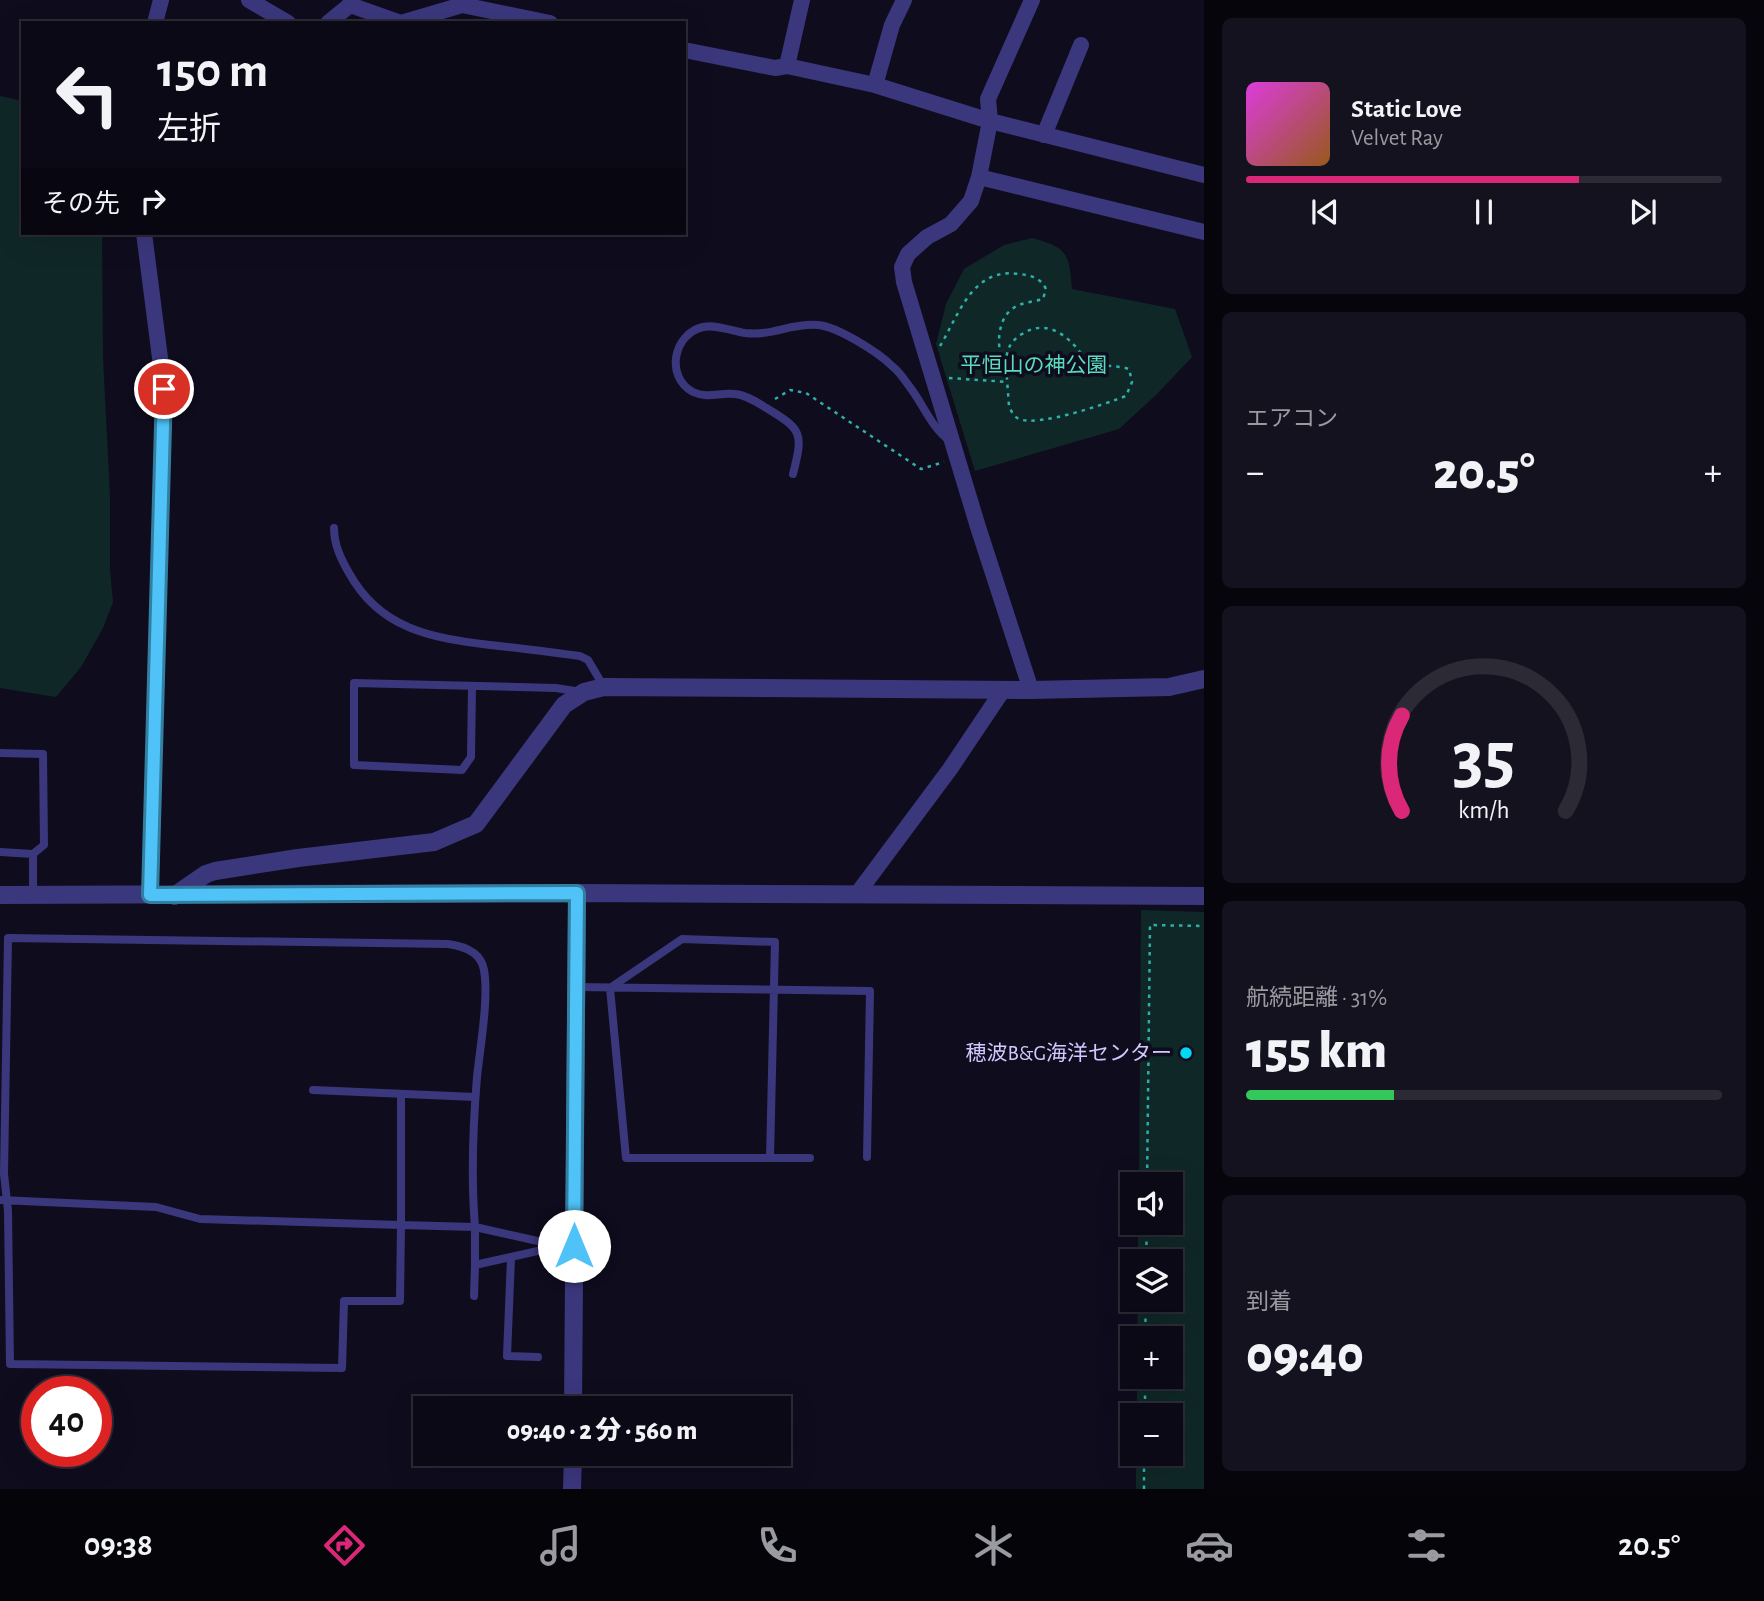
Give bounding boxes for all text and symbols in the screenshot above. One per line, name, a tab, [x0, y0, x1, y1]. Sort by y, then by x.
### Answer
text: 150 m	[157, 47, 268, 96]
icon: left	[42, 49, 133, 140]
text: Static Love	[1351, 96, 1462, 122]
text: 左折	[157, 113, 221, 145]
text: Velvet Ray	[1351, 127, 1443, 150]
icon: right	[134, 182, 172, 220]
text: その先	[42, 191, 120, 217]
icon: previous	[1306, 193, 1344, 231]
icon: pause	[1465, 193, 1503, 231]
icon: next	[1624, 193, 1662, 231]
park label: 平恒山の神公園	[961, 354, 1108, 376]
pin	[134, 359, 194, 419]
icon: arrive	[145, 370, 183, 408]
text: エアコン	[1246, 408, 1338, 431]
text: 20.5°	[1433, 446, 1535, 498]
text: −	[1246, 454, 1264, 492]
text: +	[1704, 454, 1722, 492]
text: 35	[1453, 723, 1515, 796]
text: km/h	[1458, 797, 1510, 822]
text: 航続距離 · 31%	[1246, 987, 1387, 1010]
text: 155 km	[1246, 1025, 1387, 1077]
place label: 穂波B&G海洋センター	[966, 1042, 1172, 1064]
marker: 穂波B&G海洋センター	[1178, 1045, 1194, 1061]
map controls	[1120, 1172, 1183, 1466]
button: sound	[1120, 1172, 1183, 1235]
position arrow	[537, 1209, 611, 1283]
button: layers	[1120, 1249, 1183, 1312]
text: 到着	[1246, 1291, 1292, 1314]
button: +	[1120, 1326, 1183, 1389]
text: 09:40	[1246, 1329, 1364, 1381]
speed limit sign: 40	[21, 1376, 112, 1467]
button: −	[1120, 1403, 1183, 1466]
text: 09:40 · 2 分 · 560 m	[507, 1418, 697, 1444]
icon: directions	[320, 1521, 369, 1570]
icon: music	[536, 1521, 585, 1570]
icon: phone	[753, 1521, 802, 1570]
icon: climate	[969, 1521, 1018, 1570]
icon: car	[1185, 1521, 1234, 1570]
icon: filters	[1402, 1521, 1451, 1570]
text: 09:38	[84, 1529, 153, 1561]
text: 20.5°	[1618, 1529, 1680, 1561]

